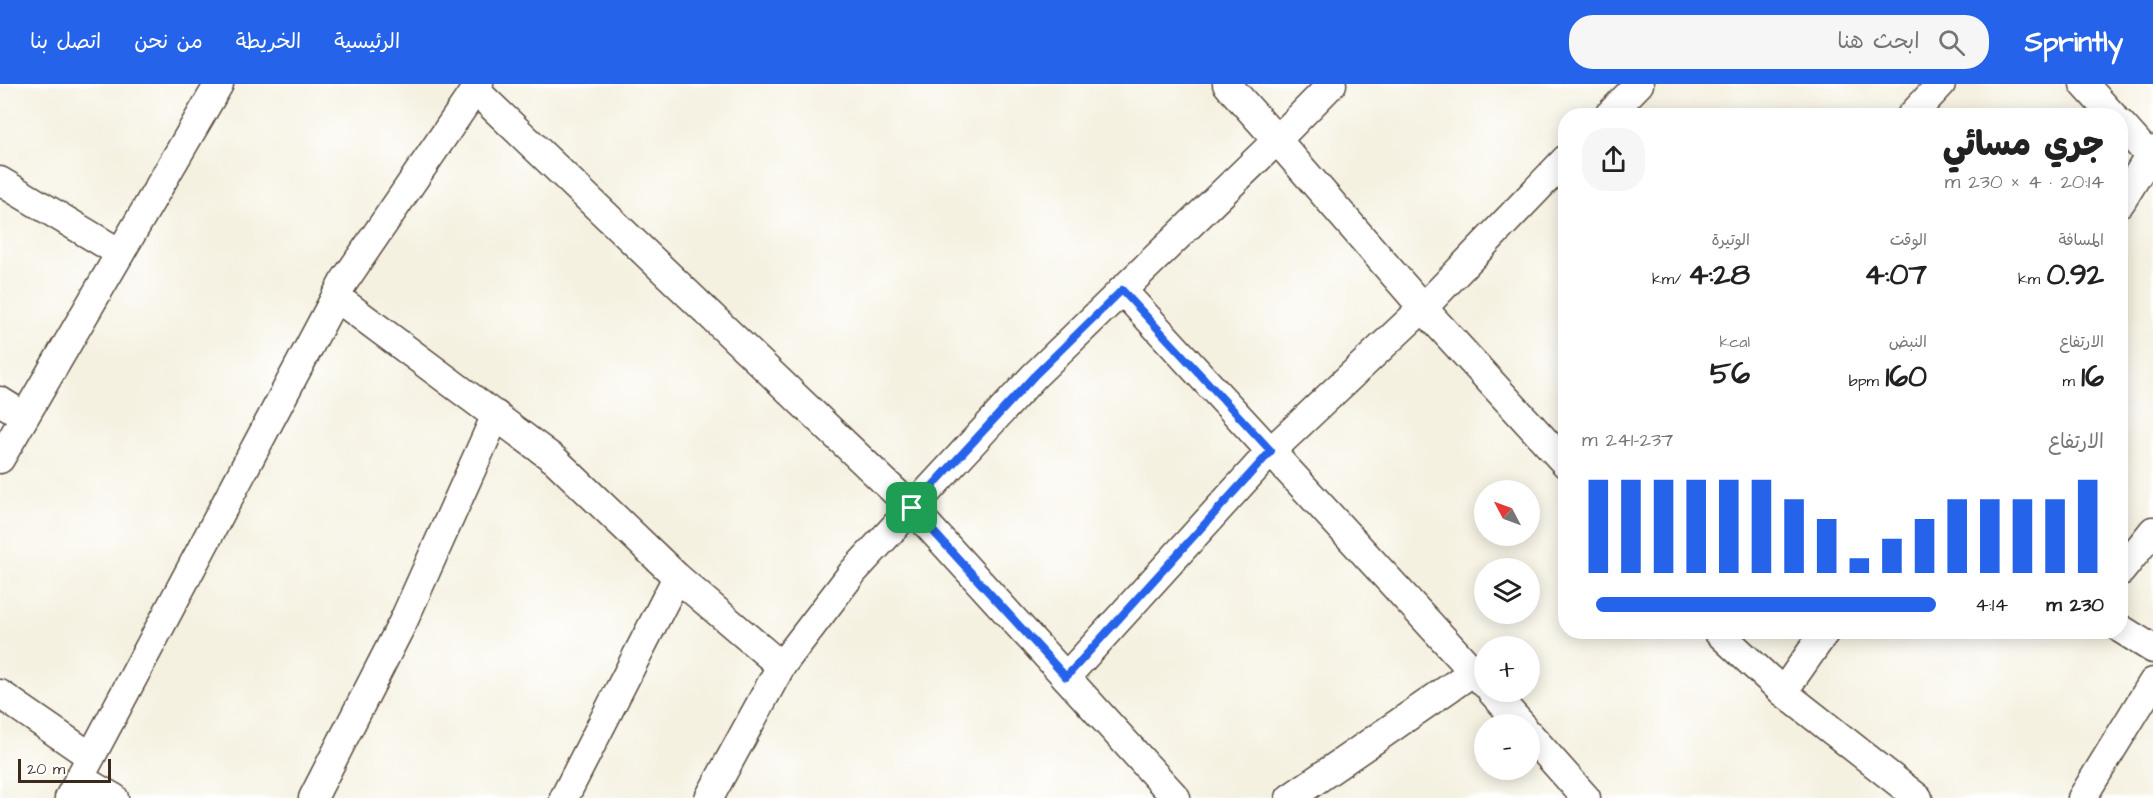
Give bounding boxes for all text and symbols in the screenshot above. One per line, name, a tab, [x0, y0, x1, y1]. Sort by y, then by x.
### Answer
search box	[1569, 15, 1989, 69]
text: Sprintly	[2025, 23, 2123, 62]
text: ابحث هنا	[1837, 26, 1920, 57]
icon: search	[1935, 26, 1968, 59]
text: اتصل بنا	[30, 27, 101, 56]
text: من نحن	[134, 27, 203, 56]
text: الخريطة	[236, 27, 301, 56]
text: الرئيسية	[334, 27, 400, 56]
text: جري مسائي	[1943, 122, 2104, 168]
button: share	[1582, 128, 1645, 191]
text: 20:14 · 4 × 230 m	[1945, 168, 2104, 196]
text: الوتيرة	[1711, 229, 1750, 251]
text: الوقت	[1890, 229, 1927, 251]
text: المسافة	[2058, 229, 2104, 251]
text: 4:28	[1688, 254, 1750, 296]
text: 4:07	[1864, 254, 1927, 296]
text: 0.92	[2047, 254, 2104, 296]
text: /km	[1652, 268, 1688, 290]
text: km	[2018, 268, 2047, 290]
text: kcal	[1719, 331, 1750, 353]
text: النبض	[1889, 331, 1927, 353]
text: الارتفاع	[2059, 331, 2104, 353]
text: 56	[1710, 353, 1750, 395]
text: 160	[1885, 356, 1927, 398]
text: 16	[2081, 356, 2104, 398]
text: bpm	[1849, 370, 1885, 392]
text: m	[2062, 370, 2081, 392]
text: 237–241 m	[1582, 426, 1673, 454]
text: الارتفاع	[2048, 428, 2104, 456]
north arrow	[1474, 480, 1540, 546]
map controls	[1474, 480, 1540, 780]
pin	[886, 482, 937, 533]
icon: arrive	[895, 491, 928, 524]
button: layers	[1474, 558, 1540, 624]
text: 4:14	[1975, 591, 2008, 619]
text: 230 m	[2046, 591, 2104, 619]
button: +	[1474, 636, 1540, 702]
button: −	[1474, 714, 1540, 780]
scale bar	[18, 756, 111, 784]
text: 20 m	[27, 758, 65, 780]

